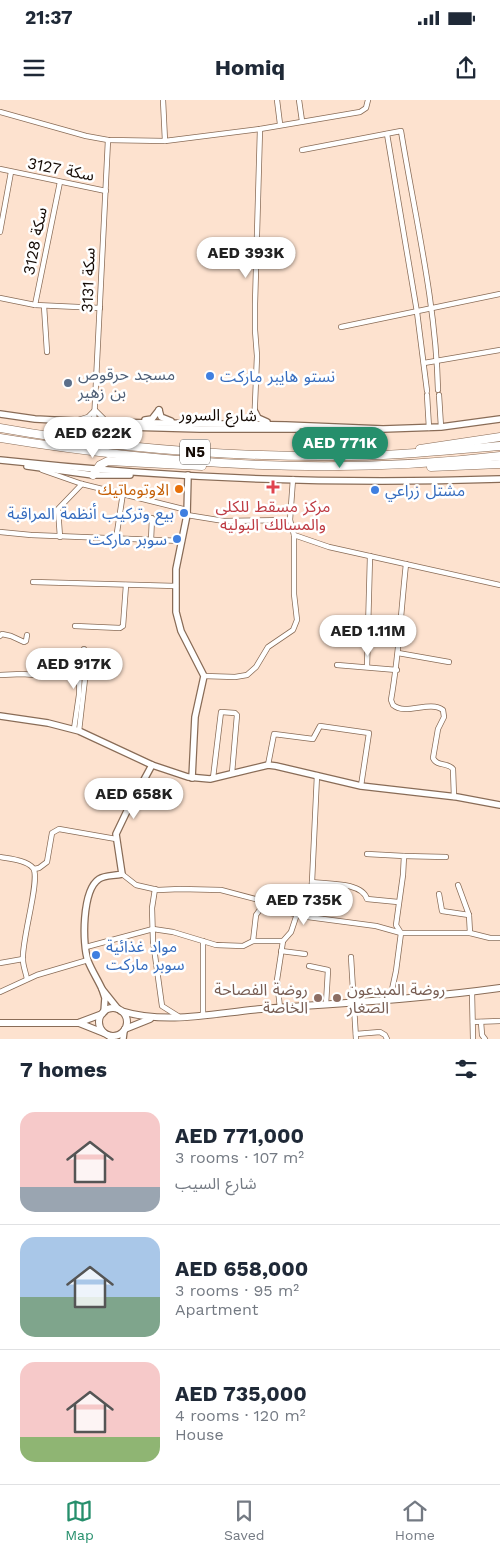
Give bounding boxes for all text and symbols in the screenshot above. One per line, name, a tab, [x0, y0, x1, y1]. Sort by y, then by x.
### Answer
text: 21:37	[25, 6, 73, 29]
icon: menu	[20, 54, 48, 82]
icon: share	[452, 54, 480, 82]
text: Homiq	[215, 55, 285, 80]
street label: سكة 3127	[26, 153, 96, 185]
street label: سكة 3128	[19, 205, 51, 277]
pin: AED 393K	[194, 236, 298, 279]
text: AED 393K	[208, 243, 284, 262]
street label: سكة 3131	[77, 247, 99, 313]
place label: مسجد حرقوص بن زهير	[77, 365, 175, 402]
place label: نستو هايبر ماركت	[220, 367, 335, 386]
marker: نستو هايبر ماركت	[204, 370, 216, 382]
marker: مسجد حرقوص بن زهير	[62, 377, 74, 389]
street label: شارع السرور	[178, 405, 257, 428]
pin: AED 622K	[41, 416, 145, 459]
text: AED 622K	[54, 423, 132, 442]
pin: AED 771K	[288, 426, 392, 469]
text: AED 771K	[303, 433, 377, 452]
road number: N5	[180, 440, 210, 464]
place label: الاوتوماتيك	[98, 480, 169, 499]
marker: مركز مسقط للكلى والمسالك البوليه	[266, 480, 280, 494]
place label: مشتل زراعي	[385, 481, 465, 502]
marker: الاوتوماتيك	[173, 483, 185, 495]
marker: مشتل زراعي	[369, 484, 381, 496]
place label: مركز مسقط للكلى والمسالك البوليه	[216, 497, 330, 534]
place label: بيع وتركيب أنظمة المراقبة	[7, 503, 174, 526]
marker: بيع وتركيب أنظمة المراقبة	[178, 507, 190, 519]
place label: سوبر ماركت	[88, 530, 167, 549]
marker: سوبر ماركت	[171, 533, 183, 545]
pin: AED 1.11M	[311, 614, 425, 657]
text: AED 1.11M	[330, 621, 406, 640]
pin: AED 917K	[22, 648, 126, 690]
text: AED 917K	[37, 654, 111, 673]
pin: AED 658K	[82, 778, 186, 820]
text: AED 658K	[95, 784, 173, 803]
pin: AED 735K	[252, 884, 356, 926]
text: AED 735K	[266, 890, 342, 909]
place label: مواد غذائية سوبر ماركت	[106, 937, 185, 974]
marker: مواد غذائية سوبر ماركت	[90, 949, 102, 961]
place label: روضة الفصاحة الخاصة	[214, 980, 308, 1017]
place label: روضة المبدعون الصغار	[346, 980, 445, 1017]
marker: روضة الفصاحة الخاصة	[312, 992, 324, 1004]
marker: روضة المبدعون الصغار	[331, 992, 343, 1004]
icon: filters	[452, 1055, 480, 1083]
text: 7 homes	[20, 1057, 107, 1082]
text: AED 771,000	[175, 1123, 304, 1148]
icon: home	[60, 1132, 120, 1192]
text: 3 rooms · 107 m²	[175, 1148, 304, 1167]
text: شارع السيب	[175, 1174, 257, 1193]
text: AED 658,000	[175, 1256, 308, 1281]
icon: home	[60, 1257, 120, 1317]
text: 3 rooms · 95 m²	[175, 1281, 299, 1300]
text: Apartment	[175, 1300, 258, 1319]
text: AED 735,000	[175, 1381, 307, 1406]
icon: home	[60, 1382, 120, 1442]
text: 4 rooms · 120 m²	[175, 1406, 306, 1425]
text: House	[175, 1425, 224, 1444]
tab: Map	[65, 1497, 94, 1543]
tab: Saved	[224, 1497, 265, 1543]
tab: Home	[395, 1497, 435, 1543]

